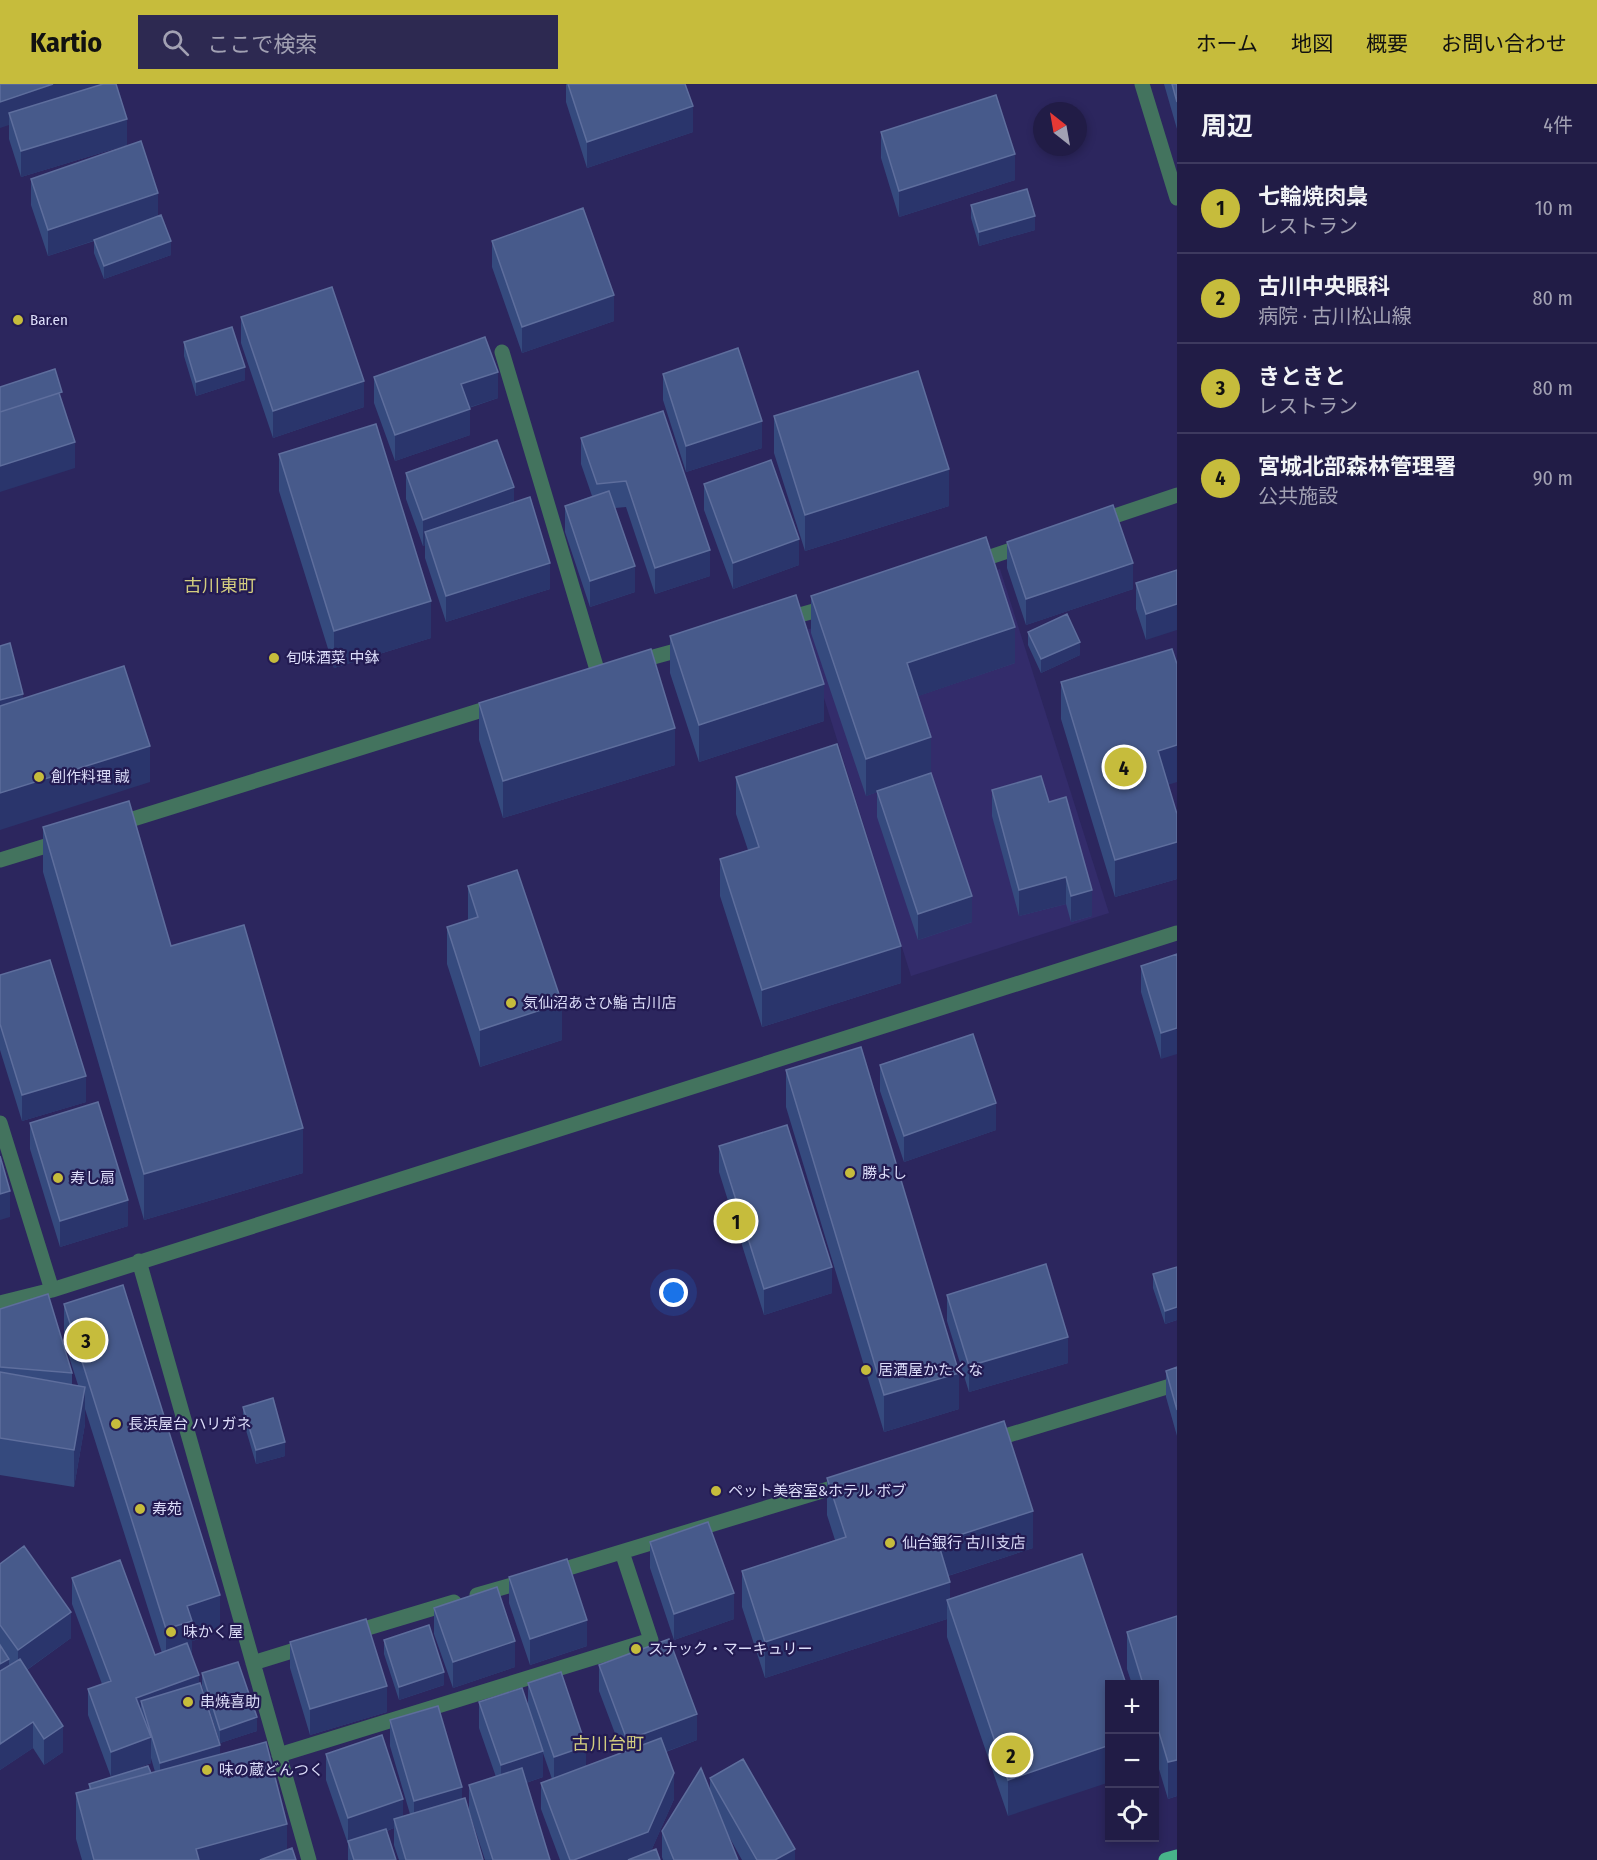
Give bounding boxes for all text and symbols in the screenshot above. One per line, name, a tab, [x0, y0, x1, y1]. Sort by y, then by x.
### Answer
search box	[138, 15, 558, 69]
text: Kartio	[30, 26, 102, 59]
icon: search	[159, 26, 192, 59]
text: ここで検索	[207, 31, 317, 58]
text: ホーム	[1196, 31, 1258, 57]
text: 地図	[1291, 31, 1333, 57]
text: 概要	[1366, 31, 1408, 57]
text: お問い合わせ	[1441, 31, 1567, 57]
north arrow	[1033, 102, 1087, 156]
text: 周辺	[1201, 111, 1253, 142]
text: 4件	[1543, 113, 1573, 137]
text: 七輪焼肉梟	[1258, 183, 1368, 210]
text: 1	[1216, 196, 1225, 220]
text: 10 m	[1535, 196, 1573, 220]
text: レストラン	[1258, 214, 1358, 238]
text: 古川中央眼科	[1258, 273, 1390, 300]
text: 2	[1216, 286, 1225, 310]
text: 80 m	[1533, 286, 1573, 310]
text: 病院 · 古川松山線	[1258, 304, 1412, 328]
place label: Bar.en	[30, 311, 68, 329]
marker: Bar.en	[11, 313, 25, 327]
text: きときと	[1258, 363, 1346, 390]
text: 3	[1216, 376, 1225, 400]
text: 80 m	[1533, 376, 1573, 400]
text: レストラン	[1258, 394, 1358, 418]
text: 宮城北部森林管理署	[1258, 453, 1456, 480]
text: 4	[1215, 466, 1226, 490]
text: 90 m	[1533, 466, 1573, 490]
text: 公共施設	[1258, 484, 1338, 508]
district label: 古川東町	[184, 575, 256, 597]
place label: 旬味酒菜 中鉢	[286, 649, 380, 667]
marker: 旬味酒菜 中鉢	[267, 651, 281, 665]
pin: 4	[1104, 744, 1144, 790]
place label: 創作料理 誠	[51, 768, 130, 786]
marker: 創作料理 誠	[32, 770, 46, 784]
place label: 気仙沼あさひ鮨 古川店	[523, 994, 677, 1012]
marker: 気仙沼あさひ鮨 古川店	[504, 996, 518, 1010]
place label: 勝よし	[862, 1164, 907, 1182]
marker: 勝よし	[843, 1166, 857, 1180]
place label: 寿し扇	[70, 1169, 115, 1187]
marker: 寿し扇	[51, 1171, 65, 1185]
pin: 1	[716, 1198, 756, 1244]
your location	[659, 1278, 688, 1307]
pin: 3	[66, 1318, 106, 1362]
place label: 居酒屋かたくな	[878, 1361, 983, 1379]
marker: 居酒屋かたくな	[859, 1363, 873, 1377]
place label: 長浜屋台 ハリガネ	[128, 1415, 252, 1433]
marker: 長浜屋台 ハリガネ	[109, 1417, 123, 1431]
place label: ペット美容室&ホテル ボブ	[728, 1482, 907, 1500]
marker: ペット美容室&ホテル ボブ	[709, 1484, 723, 1498]
place label: 寿苑	[152, 1500, 182, 1518]
marker: 寿苑	[133, 1502, 147, 1516]
place label: 仙台銀行 古川支店	[902, 1534, 1026, 1552]
marker: 仙台銀行 古川支店	[883, 1536, 897, 1550]
place label: 味かく屋	[183, 1623, 243, 1641]
marker: 味かく屋	[164, 1625, 178, 1639]
place label: スナック・マーキュリー	[648, 1640, 813, 1658]
marker: スナック・マーキュリー	[629, 1642, 643, 1656]
map controls	[1105, 1680, 1159, 1842]
button: +	[1105, 1680, 1159, 1734]
place label: 串焼喜助	[200, 1693, 260, 1711]
marker: 串焼喜助	[181, 1695, 195, 1709]
pin: 2	[992, 1732, 1030, 1778]
district label: 古川台町	[572, 1733, 644, 1755]
button: −	[1105, 1734, 1159, 1788]
place label: 味の蔵どんつく	[219, 1761, 324, 1779]
marker: 味の蔵どんつく	[200, 1763, 214, 1777]
button: locate	[1105, 1788, 1159, 1842]

